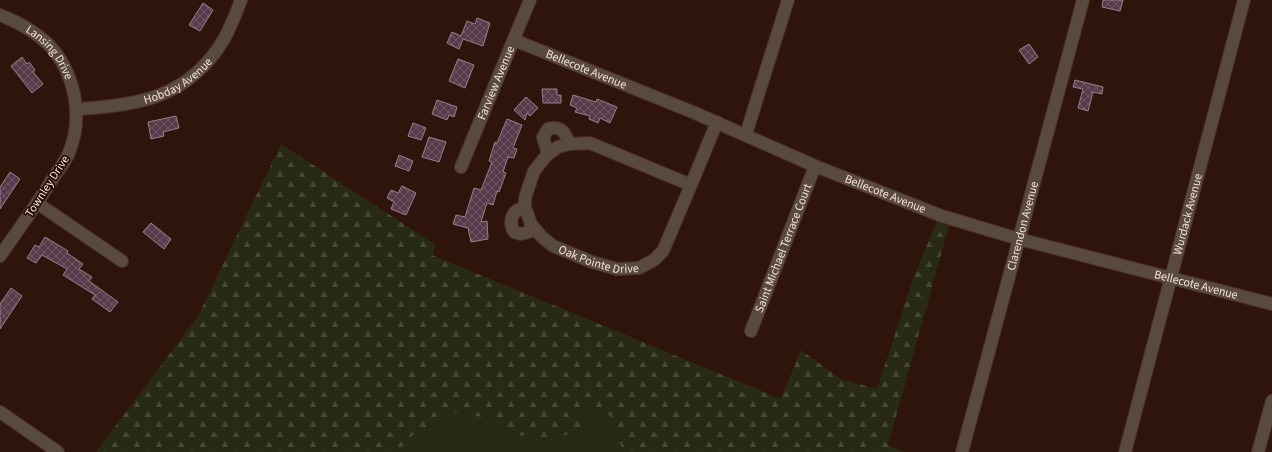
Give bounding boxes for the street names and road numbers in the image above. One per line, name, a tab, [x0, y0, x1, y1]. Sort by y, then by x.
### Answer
street label: Lansing Drive	[22, 21, 77, 82]
street label: Farview Avenue	[473, 43, 519, 123]
street label: Bellecote Avenue	[543, 46, 629, 94]
street label: Hobday Avenue	[142, 54, 217, 109]
street label: Townley Drive	[21, 152, 74, 220]
street label: Bellecote Avenue	[842, 171, 928, 218]
street label: Wurdack Avenue	[1169, 172, 1207, 257]
street label: Clarendon Avenue	[1003, 180, 1043, 273]
street label: Saint Michael Terrace Court	[751, 181, 816, 315]
street label: Oak Pointe Drive	[556, 241, 639, 279]
street label: Bellecote Avenue	[1152, 266, 1240, 304]

